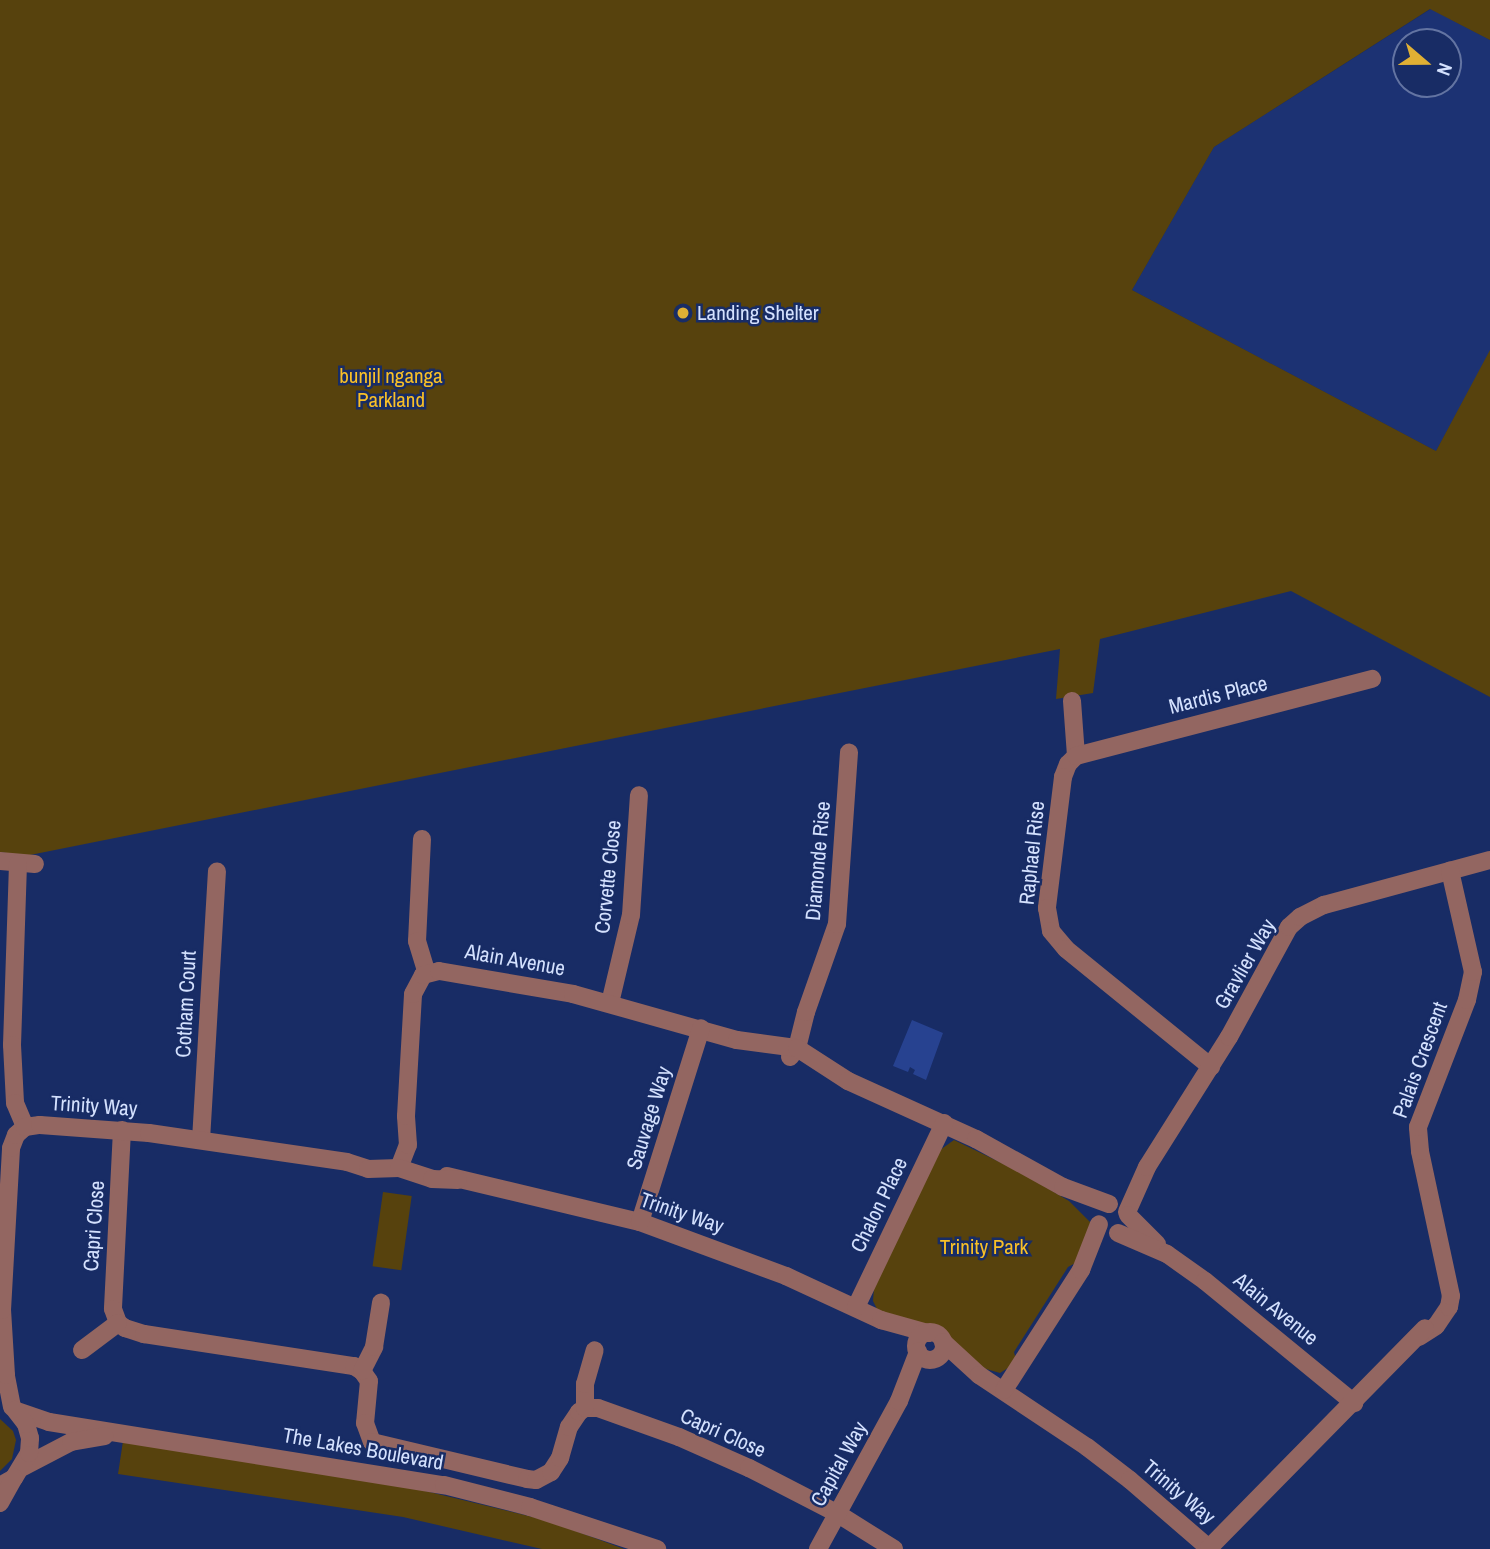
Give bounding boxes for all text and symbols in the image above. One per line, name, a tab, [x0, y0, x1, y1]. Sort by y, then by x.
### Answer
north arrow	[1392, 28, 1462, 98]
text: N	[1431, 60, 1459, 79]
place label: Landing Shelter	[697, 300, 819, 326]
marker: Landing Shelter	[675, 305, 691, 321]
park label: bunjil nganga Parkland	[339, 363, 443, 413]
street label: Mardis Place	[1166, 671, 1270, 719]
street label: Diamonde Rise	[800, 800, 836, 922]
street label: Raphael Rise	[1014, 800, 1050, 906]
street label: Corvette Close	[590, 819, 626, 935]
street label: Gravlier Way	[1209, 914, 1281, 1014]
street label: Alain Avenue	[463, 939, 567, 981]
street label: Cotham Court	[171, 950, 201, 1058]
street label: Palais Crescent	[1387, 999, 1453, 1121]
street label: Sauvage Way	[621, 1063, 677, 1173]
street label: Trinity Way	[50, 1090, 138, 1122]
street label: Chalon Place	[845, 1153, 913, 1257]
street label: Capri Close	[78, 1180, 110, 1272]
street label: Trinity Way	[637, 1187, 727, 1239]
park label: Trinity Park	[940, 1234, 1028, 1260]
street label: Alain Avenue	[1228, 1267, 1324, 1351]
street label: Capri Close	[676, 1403, 770, 1463]
street label: Capital Way	[805, 1417, 873, 1511]
street label: The Lakes Boulevard	[281, 1422, 445, 1476]
street label: Trinity Way	[1138, 1454, 1220, 1530]

